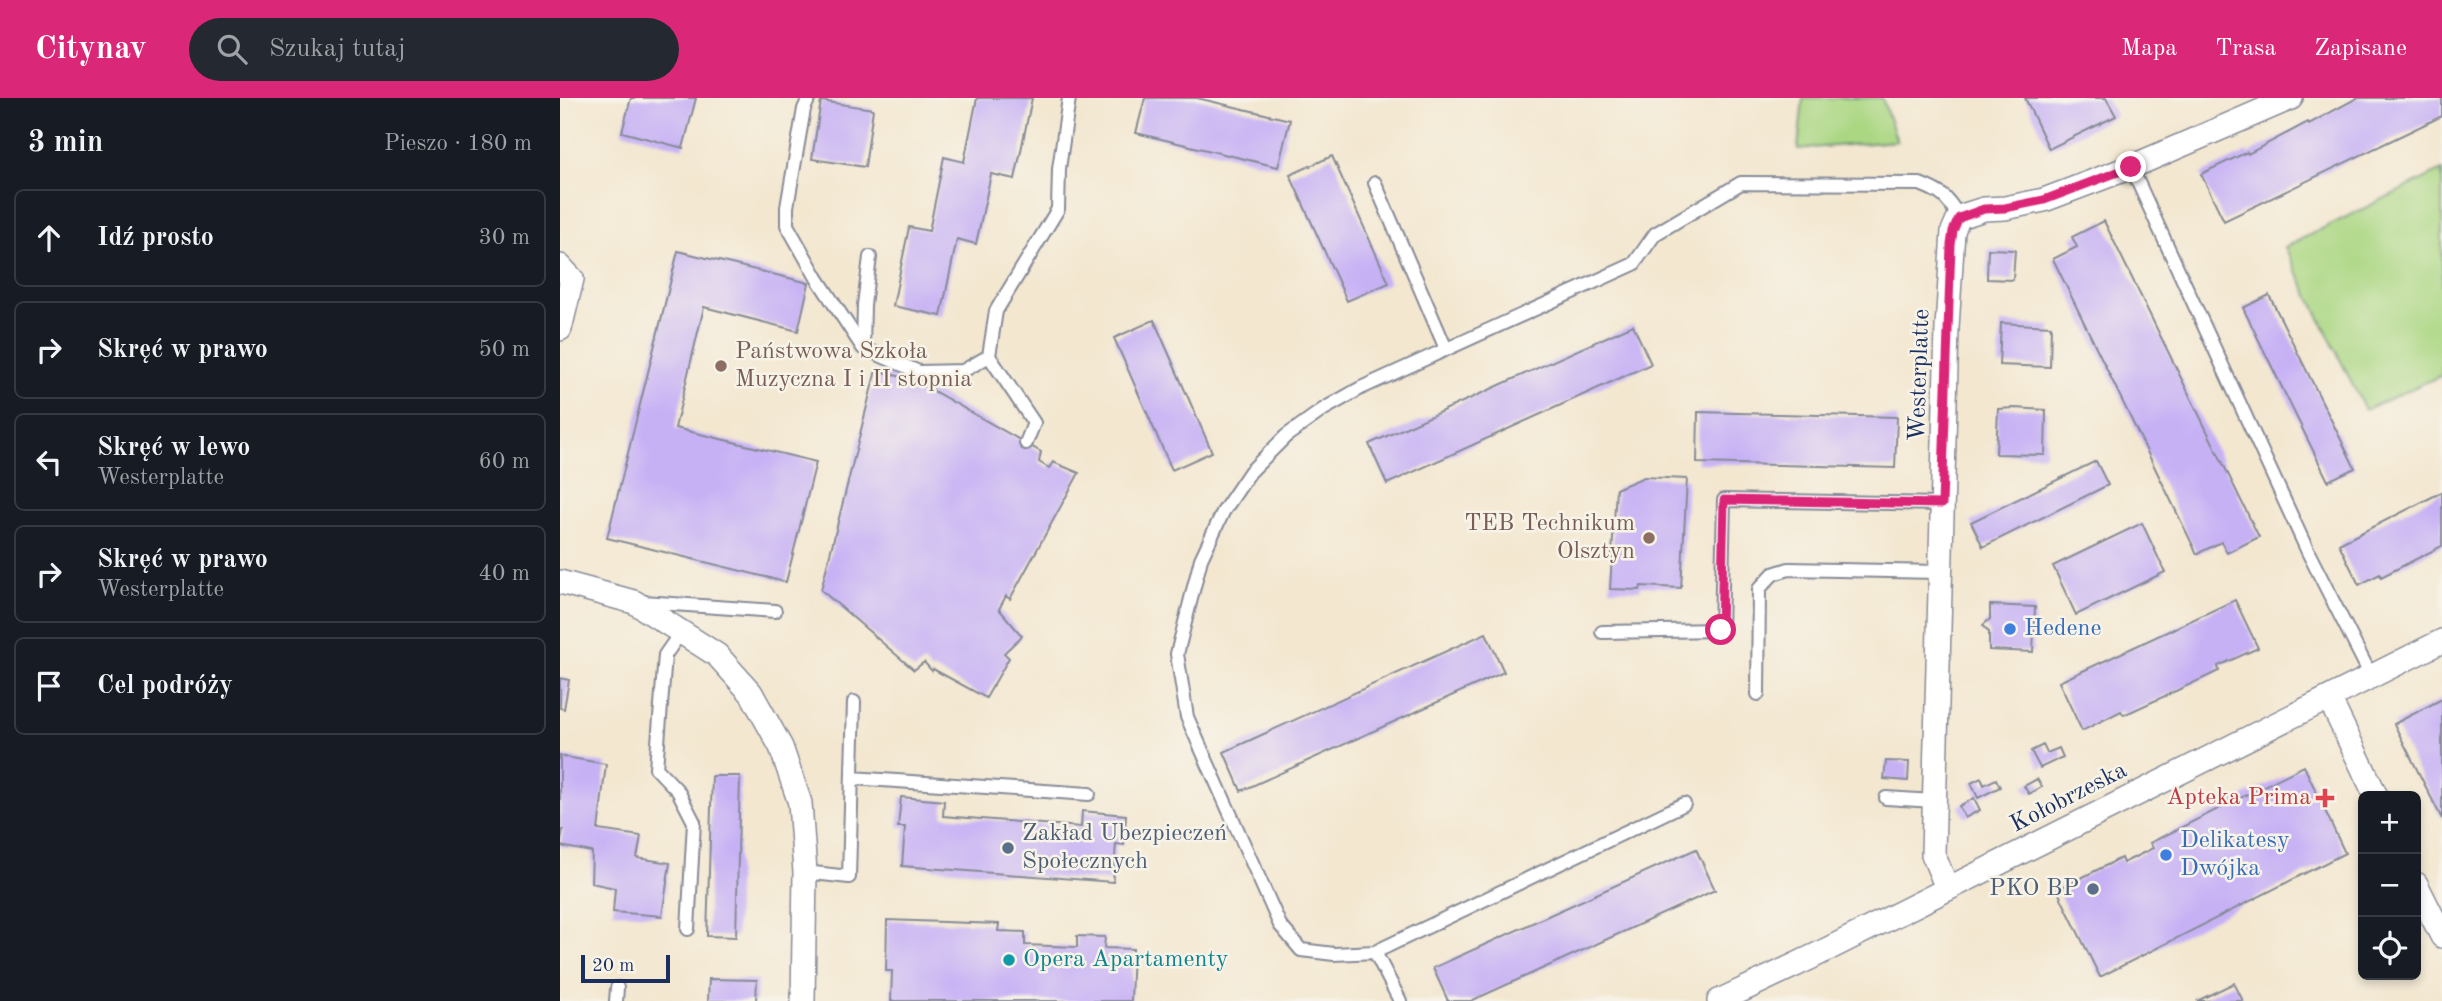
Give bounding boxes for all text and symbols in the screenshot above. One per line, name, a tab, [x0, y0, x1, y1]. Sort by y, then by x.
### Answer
search box	[189, 18, 679, 81]
icon: search	[213, 30, 251, 68]
text: Citynav	[35, 33, 147, 66]
text: Szukaj tutaj	[269, 36, 406, 62]
text: Mapa	[2121, 37, 2177, 61]
text: Trasa	[2215, 37, 2276, 61]
text: Zapisane	[2314, 37, 2407, 61]
text: 3 min	[28, 128, 103, 158]
text: Pieszo · 180 m	[384, 132, 532, 155]
route end	[2115, 151, 2146, 182]
icon: ahead	[30, 219, 68, 257]
text: Idź prosto	[97, 225, 214, 251]
text: 30 m	[479, 226, 530, 249]
street label: Westerplatte	[1906, 308, 1934, 442]
icon: right	[30, 331, 68, 369]
text: Skręć w prawo	[97, 337, 268, 363]
text: 50 m	[479, 338, 530, 361]
place label: Państwowa Szkoła Muzyczna I i II stopnia	[735, 340, 972, 392]
marker: Państwowa Szkoła Muzyczna I i II stopnia	[713, 358, 729, 374]
text: Skręć w lewo	[97, 435, 250, 461]
icon: left	[30, 443, 68, 481]
text: 60 m	[479, 450, 530, 473]
text: Westerplatte	[97, 466, 224, 489]
place label: TEB Technikum Olsztyn	[1464, 512, 1635, 564]
marker: TEB Technikum Olsztyn	[1641, 530, 1657, 546]
text: Skręć w prawo	[97, 547, 268, 573]
icon: right	[30, 555, 68, 593]
text: 40 m	[479, 562, 530, 585]
text: Westerplatte	[97, 578, 224, 601]
route start	[1705, 614, 1736, 645]
place label: Hedene	[2024, 617, 2102, 641]
marker: Hedene	[2002, 621, 2018, 637]
icon: arrive	[30, 667, 68, 705]
text: Cel podróży	[97, 673, 233, 699]
street label: Kołobrzeska	[2007, 758, 2131, 838]
place label: Apteka Prima	[2166, 786, 2311, 810]
marker: Apteka Prima	[2317, 790, 2333, 806]
map controls	[2358, 791, 2421, 980]
button: +	[2358, 791, 2421, 854]
place label: Zakład Ubezpieczeń Społecznych	[1022, 822, 1227, 874]
place label: Delikatesy Dwójka	[2180, 829, 2290, 881]
marker: Zakład Ubezpieczeń Społecznych	[1000, 840, 1016, 856]
marker: Delikatesy Dwójka	[2158, 847, 2174, 863]
button: −	[2358, 854, 2421, 917]
place label: PKO BP	[1989, 877, 2079, 901]
marker: PKO BP	[2085, 881, 2101, 897]
button: locate	[2358, 917, 2421, 980]
place label: Opera Apartamenty	[1023, 948, 1229, 972]
scale bar	[581, 952, 670, 984]
marker: Opera Apartamenty	[1001, 952, 1017, 968]
text: 20 m	[592, 957, 634, 976]

